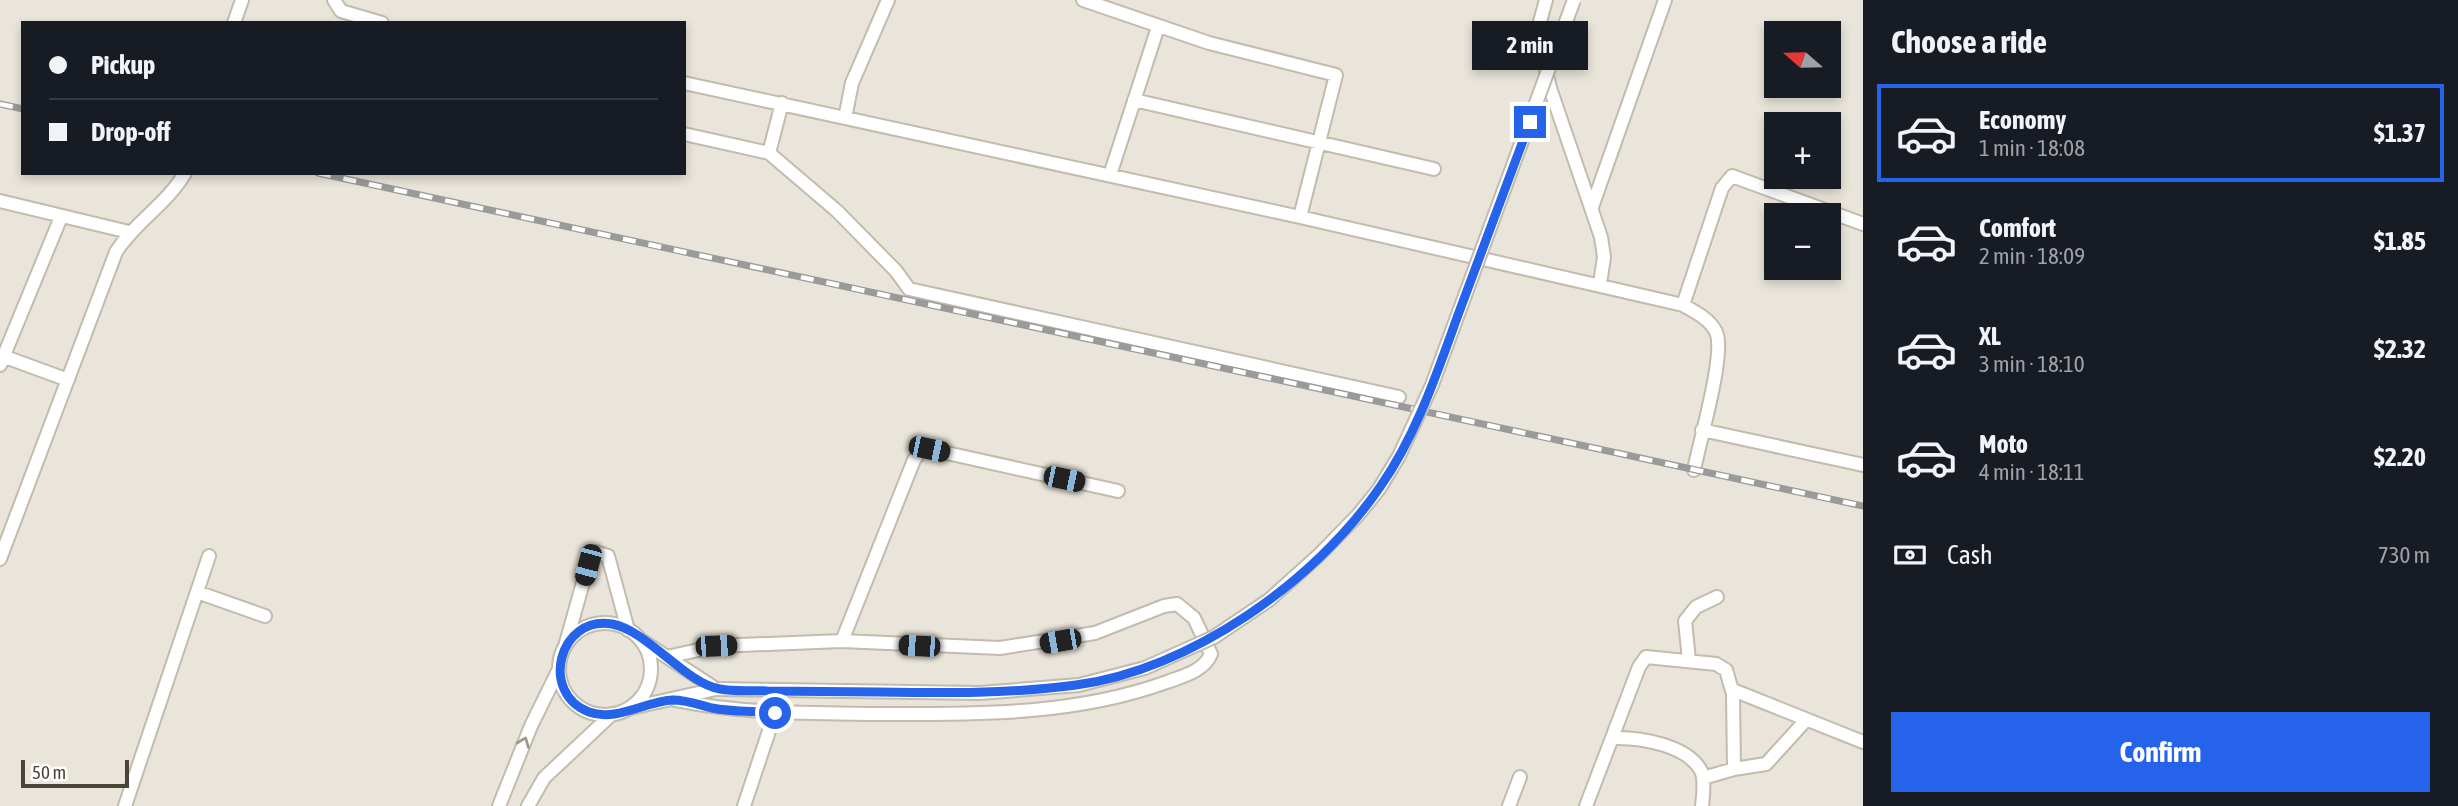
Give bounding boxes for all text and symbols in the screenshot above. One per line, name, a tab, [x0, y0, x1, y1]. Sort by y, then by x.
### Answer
callout: 2 min	[1472, 20, 1588, 69]
north arrow	[1764, 21, 1841, 98]
map controls	[1764, 21, 1841, 280]
text: Choose a ride	[1891, 23, 2047, 60]
text: 2 min	[1507, 32, 1553, 58]
text: Pickup	[91, 50, 155, 80]
icon: car	[1895, 102, 1958, 165]
text: Economy	[1979, 105, 2066, 135]
route end	[1514, 106, 1546, 138]
button: +	[1764, 112, 1841, 189]
text: Drop-off	[91, 117, 171, 147]
text: $1.37	[2374, 118, 2426, 148]
text: 1 min · 18:08	[1979, 135, 2085, 161]
button: −	[1764, 203, 1841, 280]
icon: car	[1895, 210, 1958, 273]
text: Comfort	[1979, 213, 2056, 243]
text: $1.85	[2374, 226, 2426, 256]
text: 2 min · 18:09	[1979, 243, 2085, 269]
icon: car	[1895, 318, 1958, 381]
text: XL	[1979, 321, 2001, 351]
text: $2.32	[2374, 334, 2426, 364]
text: 3 min · 18:10	[1979, 351, 2085, 377]
icon: car	[1895, 426, 1958, 489]
text: Moto	[1979, 429, 2028, 459]
car	[907, 434, 952, 464]
text: $2.20	[2374, 442, 2426, 472]
text: 4 min · 18:11	[1979, 459, 2085, 485]
car	[1042, 464, 1087, 494]
icon: cash	[1891, 536, 1929, 574]
text: Cash	[1947, 540, 1993, 570]
car	[573, 542, 604, 588]
text: 730 m	[2378, 542, 2430, 568]
car	[1038, 627, 1083, 655]
car	[898, 634, 941, 658]
car	[695, 635, 738, 657]
route start	[759, 697, 791, 729]
button: Confirm	[1891, 712, 2430, 792]
one-way arrow	[516, 737, 530, 749]
scale bar	[21, 757, 130, 789]
text: 50 m	[32, 761, 66, 783]

